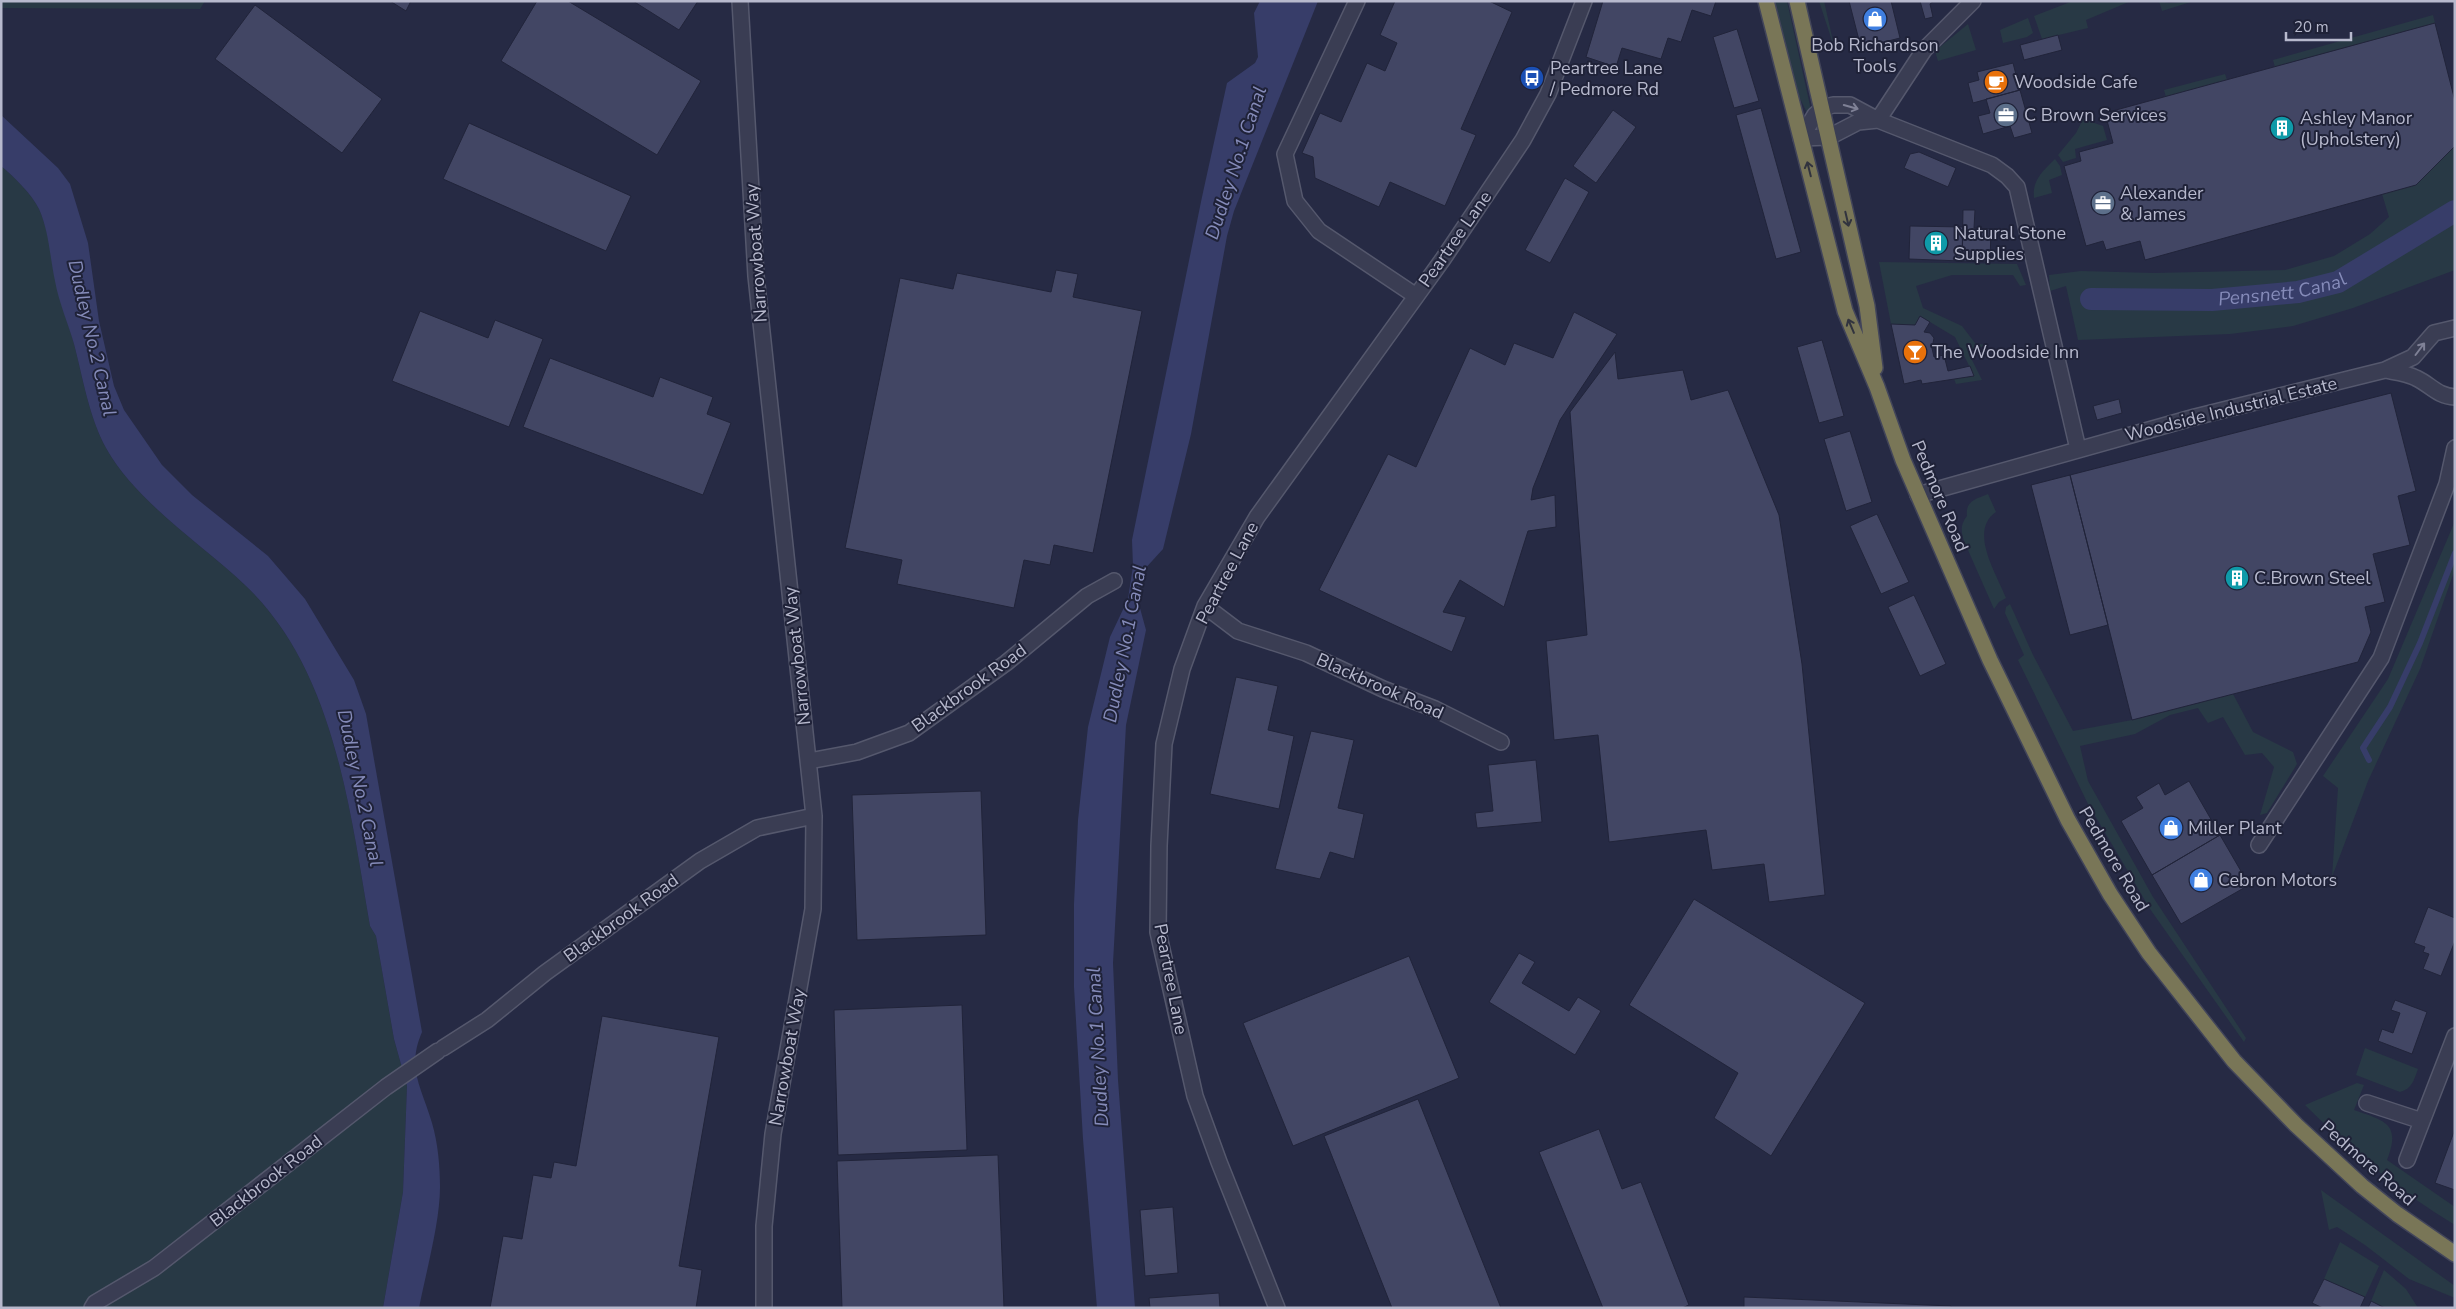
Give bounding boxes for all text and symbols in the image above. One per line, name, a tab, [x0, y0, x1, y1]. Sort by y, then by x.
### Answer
shop icon: Bob Richardson Tools	[1862, 6, 1888, 32]
scale bar	[2286, 10, 2351, 42]
text: 20 m	[2294, 17, 2329, 37]
place label: Bob Richardson Tools	[1811, 33, 1939, 78]
place label: Peartree Lane / Pedmore Rd	[1549, 56, 1663, 101]
bus stop icon: Peartree Lane / Pedmore Rd	[1519, 65, 1545, 91]
cafe icon: Woodside Cafe	[1983, 69, 2009, 95]
place label: Woodside Cafe	[2014, 70, 2137, 94]
water label: Dudley No.1 Canal	[1199, 83, 1273, 243]
office icon: C Brown Services	[1993, 102, 2019, 128]
one-way arrow	[1842, 103, 1858, 113]
place label: C Brown Services	[2024, 103, 2167, 127]
place label: Ashley Manor (Upholstery)	[2300, 106, 2413, 151]
building icon: Ashley Manor (Upholstery)	[2269, 115, 2295, 141]
one-way arrow	[1804, 161, 1813, 177]
place label: Alexander & James	[2120, 181, 2204, 226]
street label: Narrowboat Way	[739, 182, 773, 323]
street label: Peartree Lane	[1413, 186, 1497, 292]
office icon: Alexander & James	[2090, 190, 2116, 216]
one-way arrow	[1843, 211, 1853, 227]
place label: Natural Stone Supplies	[1954, 221, 2066, 266]
building icon: Natural Stone Supplies	[1923, 230, 1949, 256]
water label: Dudley No.2 Canal	[61, 257, 123, 419]
water label: Pensnett Canal	[2217, 267, 2352, 312]
one-way arrow	[1846, 319, 1856, 334]
bar icon: The Woodside Inn	[1902, 339, 1928, 365]
place label: The Woodside Inn	[1932, 340, 2079, 364]
one-way arrow	[2415, 343, 2426, 356]
street label: Woodside Industrial Estate	[2122, 371, 2340, 447]
street label: Pedmore Road	[1906, 437, 1974, 555]
street label: Peartree Lane	[1190, 518, 1264, 628]
water label: Dudley No.1 Canal	[1097, 563, 1153, 725]
building icon: C.Brown Steel	[2224, 565, 2250, 591]
place label: C.Brown Steel	[2254, 566, 2371, 590]
street label: Narrowboat Way	[778, 585, 816, 726]
street label: Blackbrook Road	[907, 638, 1031, 738]
street label: Blackbrook Road	[1313, 647, 1447, 725]
water label: Dudley No.2 Canal	[331, 707, 389, 869]
street label: Pedmore Road	[2073, 802, 2155, 916]
shop icon: Miller Plant	[2158, 815, 2184, 841]
place label: Miller Plant	[2188, 816, 2282, 840]
shop icon: Cebron Motors	[2188, 867, 2214, 893]
street label: Blackbrook Road	[559, 868, 683, 968]
place label: Cebron Motors	[2218, 868, 2337, 892]
street label: Peartree Lane	[1148, 921, 1194, 1037]
water label: Dudley No.1 Canal	[1081, 967, 1115, 1127]
street label: Narrowboat Way	[763, 986, 811, 1128]
street label: Pedmore Road	[2315, 1115, 2421, 1211]
street label: Blackbrook Road	[205, 1129, 327, 1233]

